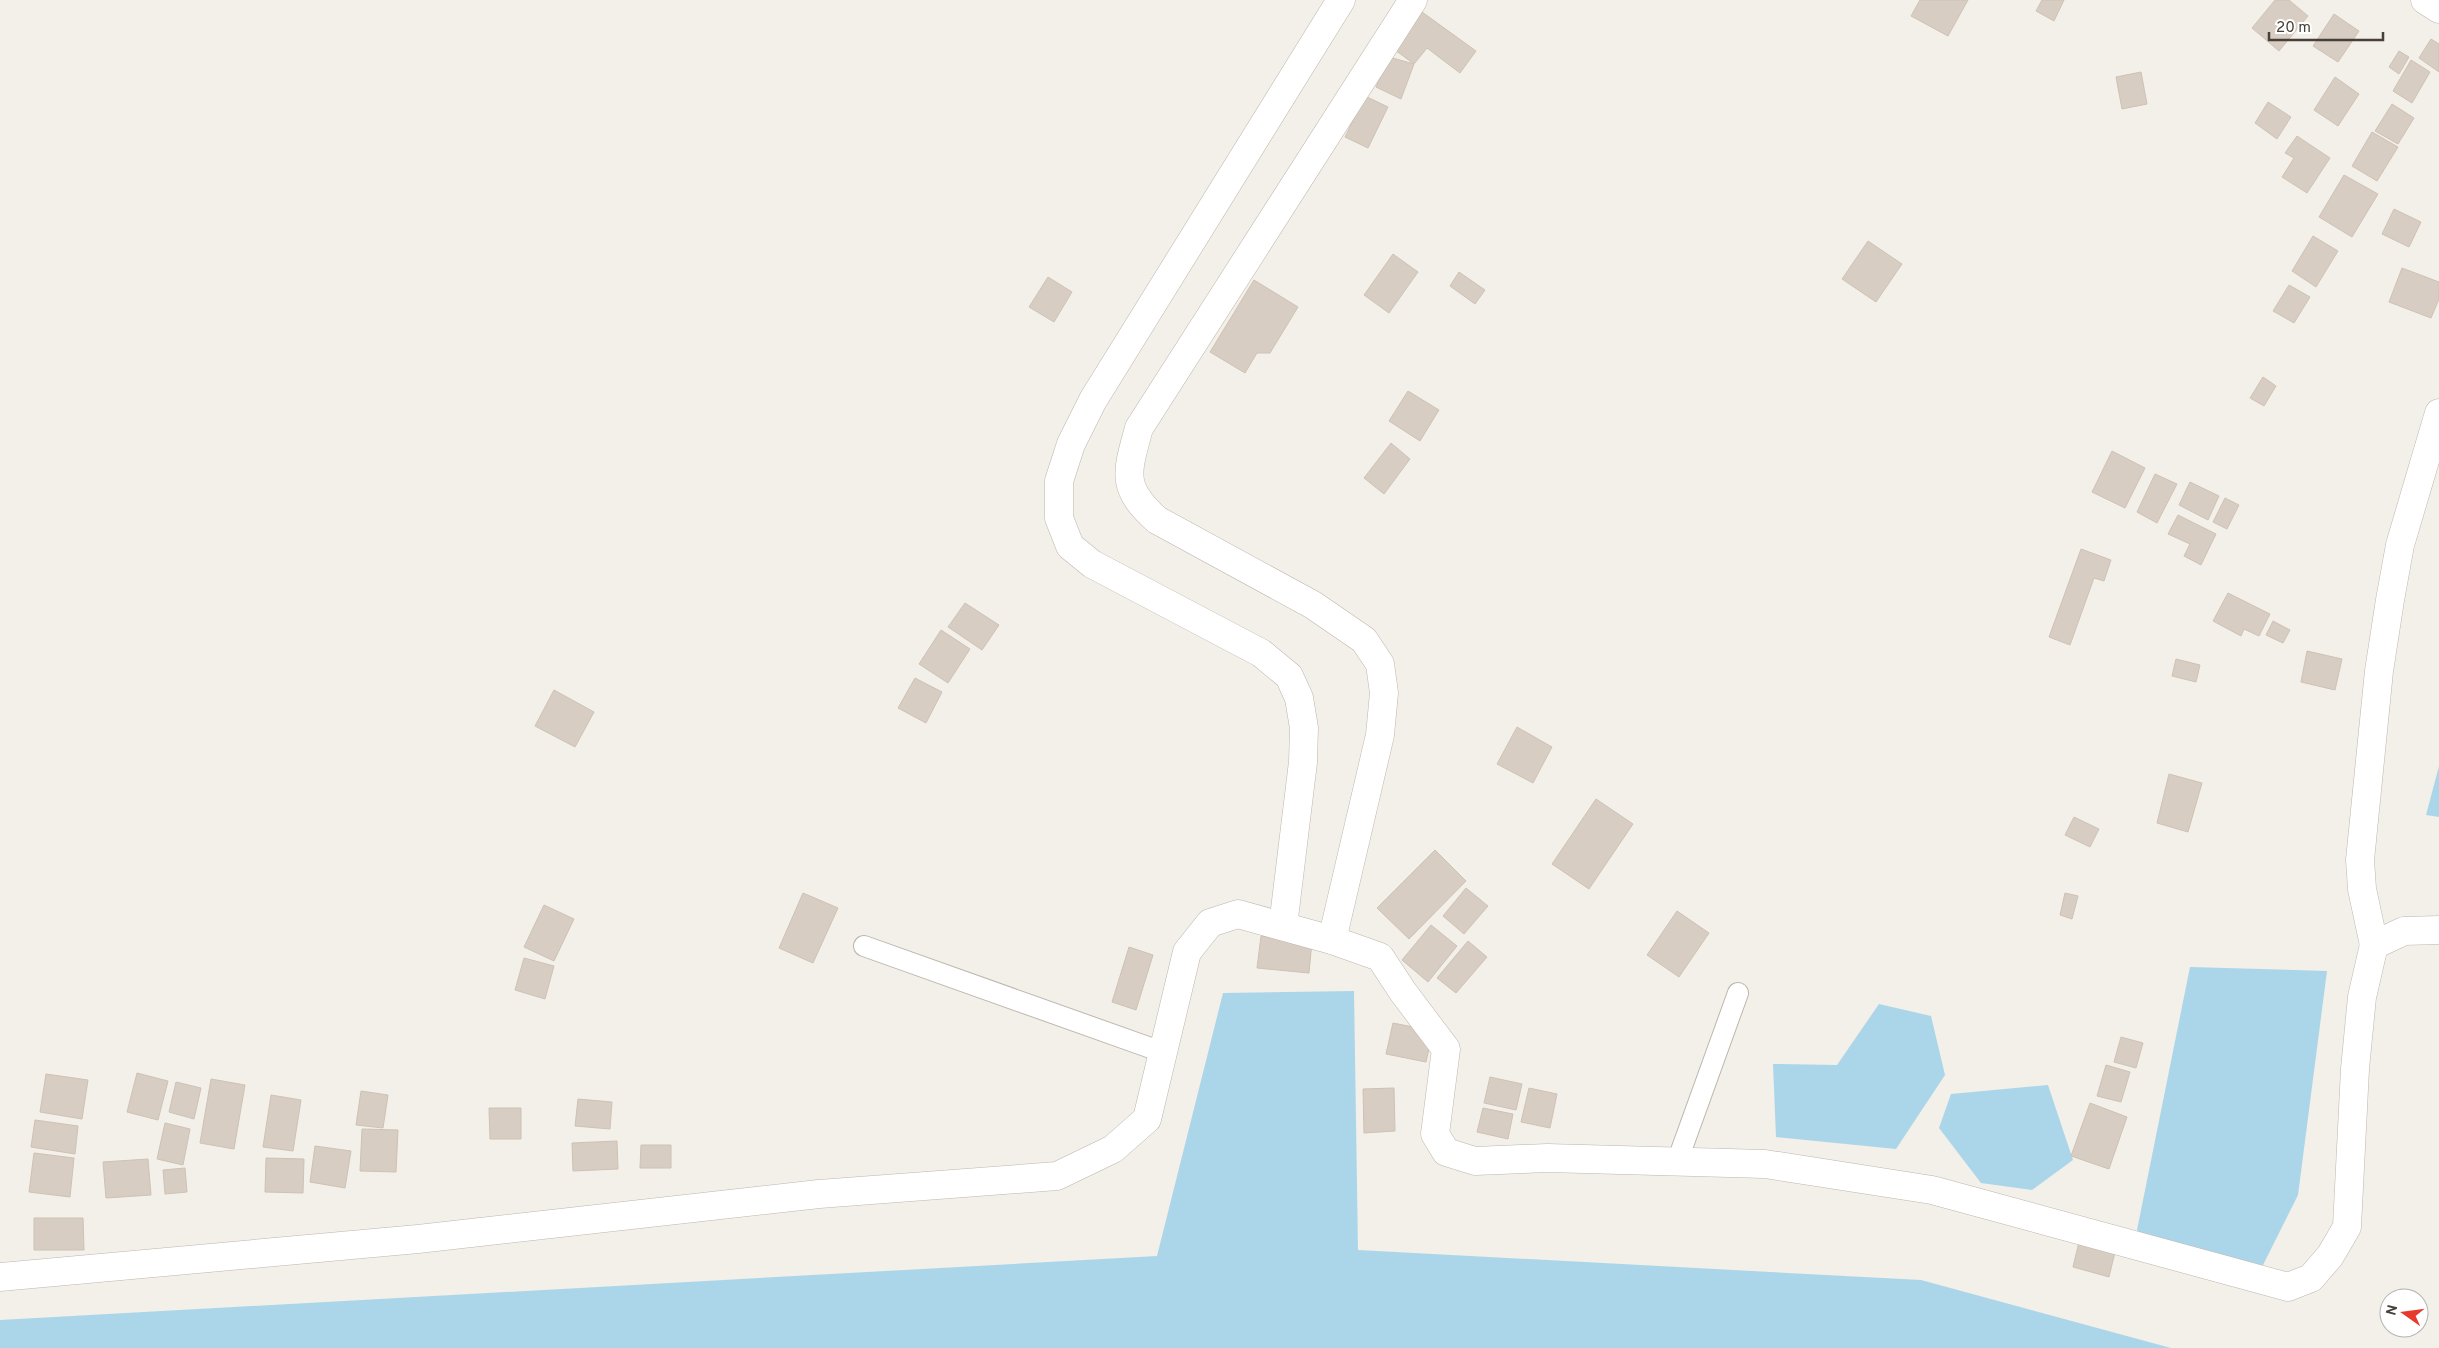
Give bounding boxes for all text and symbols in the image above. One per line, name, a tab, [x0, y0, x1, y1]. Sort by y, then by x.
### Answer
scale bar	[2269, 10, 2383, 42]
text: 20 m	[2276, 19, 2311, 38]
north arrow	[2379, 1288, 2429, 1338]
text: N	[2383, 1303, 2402, 1317]

